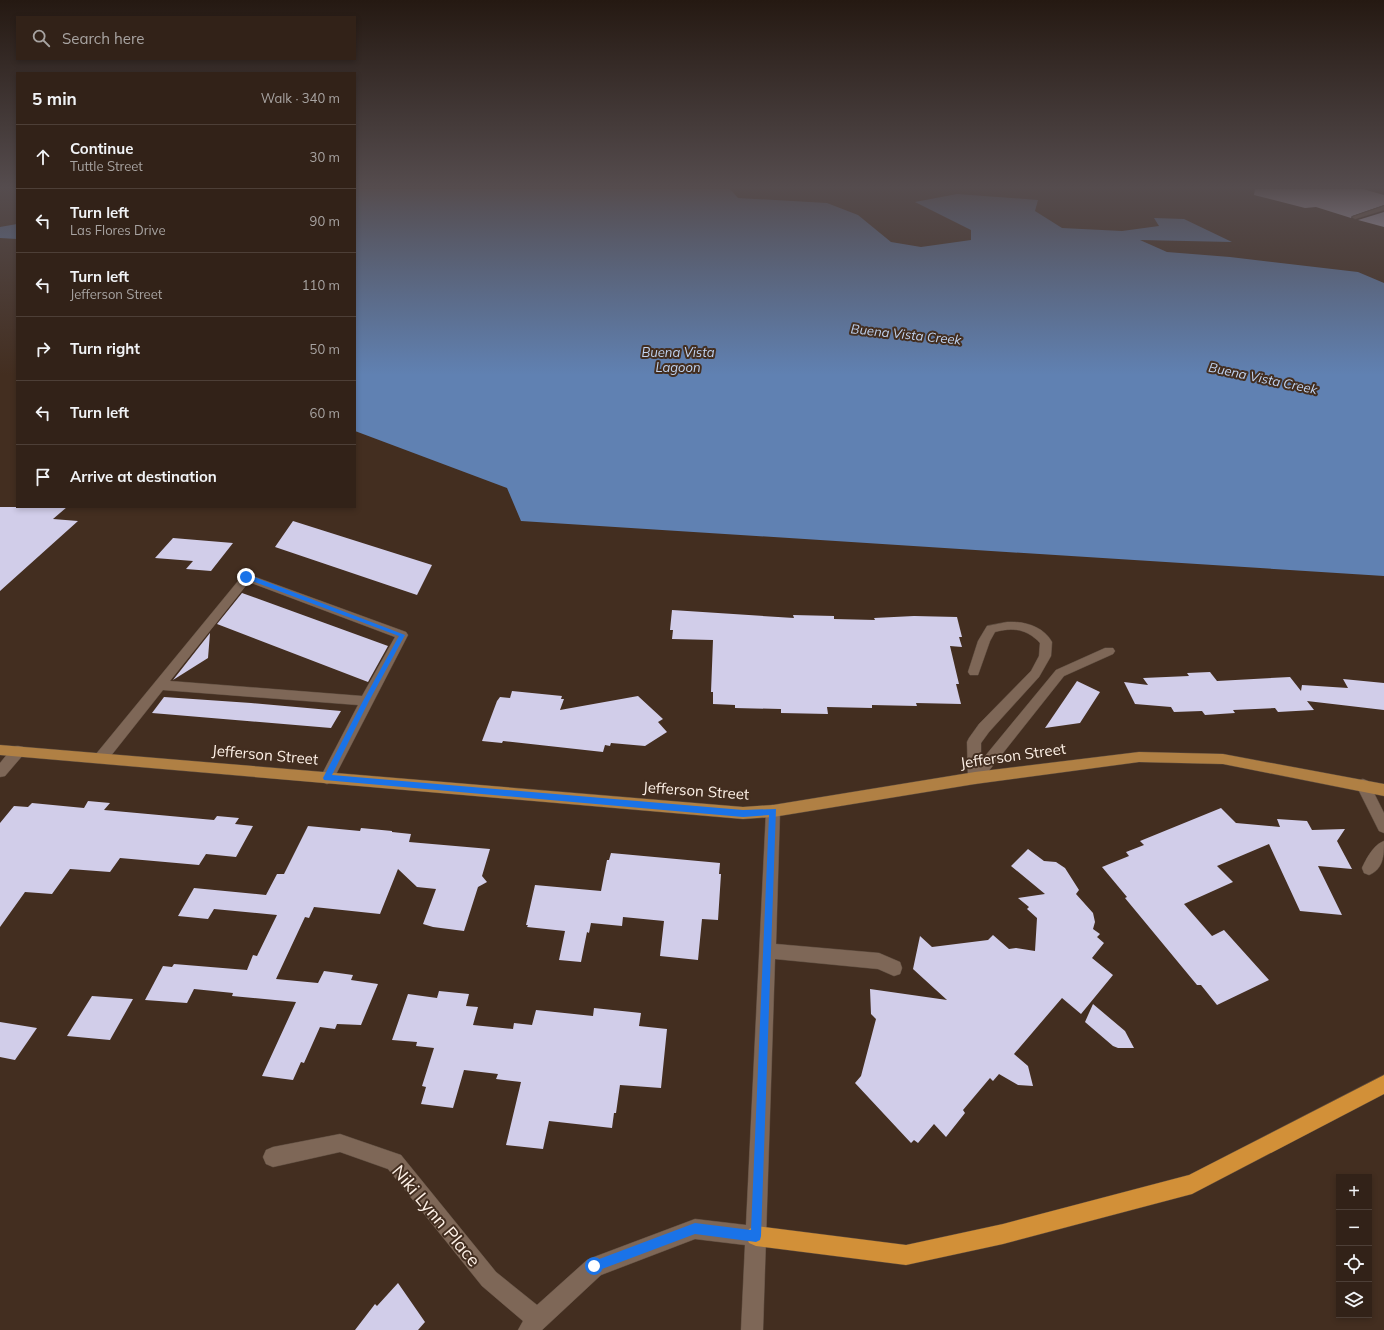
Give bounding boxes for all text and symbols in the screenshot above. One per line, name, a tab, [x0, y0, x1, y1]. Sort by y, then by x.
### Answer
search box	[16, 16, 356, 60]
icon: search	[30, 27, 52, 49]
text: Search here	[62, 29, 144, 48]
text: 5 min	[32, 88, 77, 109]
text: Walk · 340 m	[261, 90, 340, 106]
text: Continue	[70, 139, 133, 158]
icon: ahead	[32, 146, 54, 168]
text: 30 m	[310, 149, 340, 165]
text: Tuttle Street	[70, 158, 143, 174]
text: Turn left	[70, 203, 129, 222]
icon: left	[32, 210, 54, 232]
text: 90 m	[310, 213, 340, 229]
text: Las Flores Drive	[70, 222, 166, 238]
text: Turn left	[70, 267, 129, 286]
icon: left	[32, 274, 54, 296]
text: 110 m	[302, 277, 340, 293]
text: Jefferson Street	[70, 286, 162, 302]
water label: Buena Vista Creek	[850, 320, 962, 348]
icon: right	[32, 338, 54, 360]
text: Turn right	[70, 339, 140, 358]
text: 50 m	[310, 341, 340, 357]
water label: Buena Vista Lagoon	[641, 344, 715, 375]
water label: Buena Vista Creek	[1207, 359, 1319, 397]
icon: left	[32, 402, 54, 424]
text: Turn left	[70, 403, 129, 422]
text: 60 m	[310, 405, 340, 421]
icon: arrive	[32, 466, 54, 488]
text: Arrive at destination	[70, 467, 217, 486]
route end	[237, 568, 255, 586]
street label: Jefferson Street	[959, 739, 1067, 772]
street label: Jefferson Street	[211, 740, 319, 769]
street label: Jefferson Street	[642, 777, 750, 804]
street label: Niki Lynn Place	[387, 1160, 486, 1271]
map controls	[1336, 1174, 1372, 1318]
button: +	[1336, 1174, 1372, 1210]
button: −	[1336, 1210, 1372, 1246]
button: locate	[1336, 1246, 1372, 1282]
route start	[585, 1257, 603, 1275]
button: layers	[1336, 1282, 1372, 1318]

